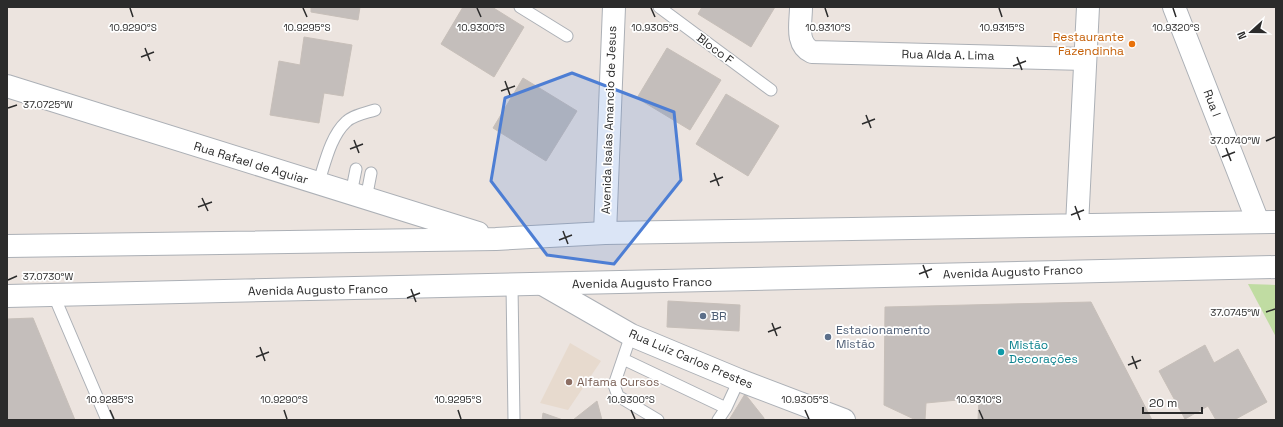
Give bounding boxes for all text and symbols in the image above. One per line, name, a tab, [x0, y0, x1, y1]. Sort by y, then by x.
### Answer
north arrow	[1231, 12, 1271, 52]
text: 10.9290°S	[109, 21, 157, 34]
text: 10.9295°S	[283, 21, 331, 34]
text: 10.9300°S	[457, 21, 505, 34]
text: 10.9305°S	[631, 21, 679, 34]
text: 10.9310°S	[805, 21, 851, 34]
text: 10.9315°S	[979, 21, 1025, 34]
text: 10.9320°S	[1152, 21, 1200, 34]
street label: Avenida Isaías Amancio de Jesus	[598, 26, 620, 214]
place label: Restaurante Fazendinha	[1053, 29, 1124, 59]
street label: Bloco F	[693, 30, 737, 68]
text: N	[1234, 30, 1250, 42]
marker: Restaurante Fazendinha	[1127, 39, 1137, 49]
street label: Rua Alda A. Lima	[901, 46, 995, 64]
street label: Rua I	[1200, 87, 1224, 119]
text: 37.0725°W	[23, 98, 73, 111]
text: 37.0740°W	[1210, 134, 1260, 147]
street label: Rua Rafael de Aguiar	[192, 138, 311, 188]
street label: Avenida Augusto Franco	[943, 262, 1083, 282]
text: 37.0730°W	[23, 270, 73, 283]
street label: Avenida Augusto Franco	[572, 274, 712, 292]
street label: Avenida Augusto Franco	[248, 281, 388, 299]
text: 37.0745°W	[1210, 306, 1260, 319]
place label: BR	[711, 308, 727, 324]
marker: BR	[698, 311, 708, 321]
place label: Estacionamento Mistão	[836, 322, 930, 352]
street label: Rua Luiz Carlos Prestes	[626, 326, 756, 392]
marker: Estacionamento Mistão	[823, 332, 833, 342]
place label: Mistão Decorações	[1009, 337, 1078, 367]
marker: Mistão Decorações	[996, 347, 1006, 357]
place label: Alfama Cursos	[577, 374, 659, 390]
marker: Alfama Cursos	[564, 377, 574, 387]
scale bar	[1143, 389, 1202, 415]
text: 10.9285°S	[86, 393, 134, 406]
text: 10.9290°S	[260, 393, 308, 406]
text: 10.9295°S	[434, 393, 482, 406]
text: 10.9300°S	[607, 393, 655, 406]
text: 10.9305°S	[781, 393, 829, 406]
text: 10.9310°S	[956, 393, 1002, 406]
text: 20 m	[1149, 395, 1177, 411]

